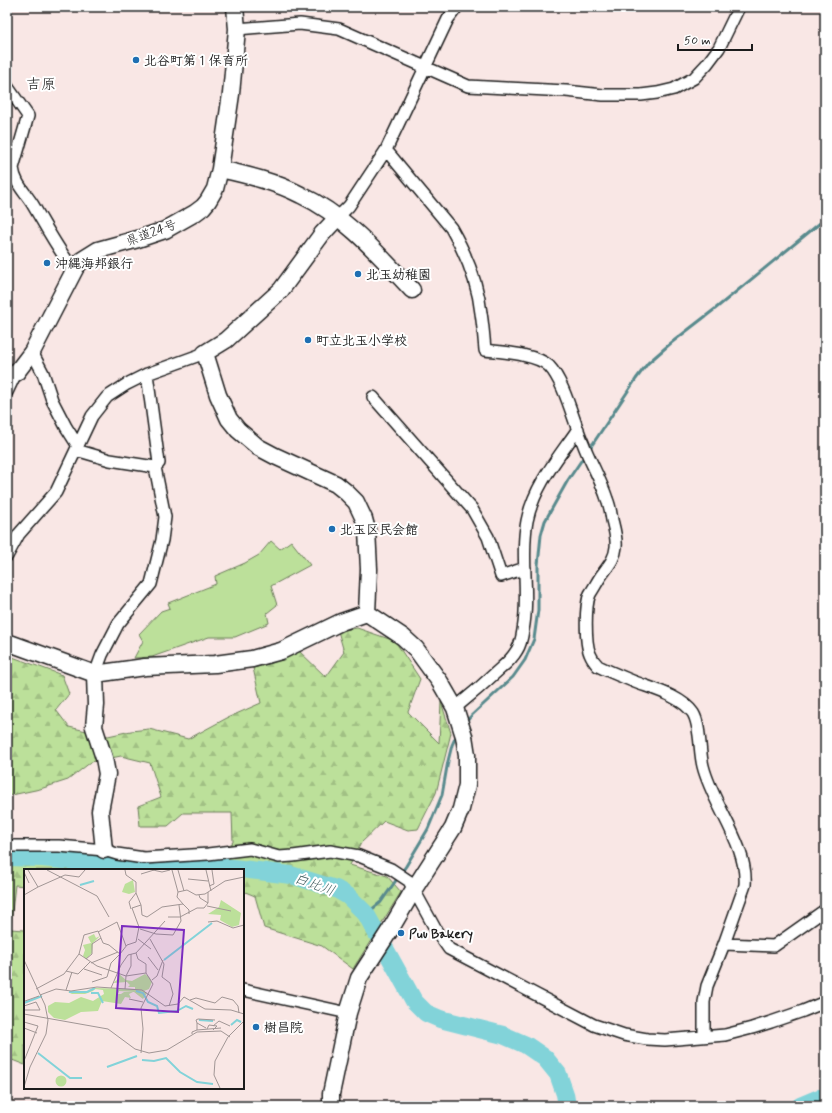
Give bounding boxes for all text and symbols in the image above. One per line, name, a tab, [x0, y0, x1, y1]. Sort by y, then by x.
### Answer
scale bar	[678, 26, 752, 52]
text: 50 m	[684, 33, 711, 49]
place label: 北谷町第１保育所	[144, 53, 248, 70]
marker: 北谷町第１保育所	[131, 55, 141, 65]
district label: 吉原	[26, 75, 56, 95]
street label: 県道24号	[124, 216, 179, 251]
place label: 沖縄海邦銀行	[55, 256, 133, 273]
marker: 沖縄海邦銀行	[42, 258, 52, 268]
place label: 北玉幼稚園	[366, 267, 431, 284]
marker: 北玉幼稚園	[353, 269, 363, 279]
place label: 町立北玉小学校	[316, 333, 407, 350]
marker: 町立北玉小学校	[303, 335, 313, 345]
place label: 北玉区民会館	[340, 522, 418, 539]
marker: 北玉区民会館	[327, 524, 337, 534]
inset map	[24, 869, 244, 1089]
water label: 白比川	[292, 869, 337, 901]
place label: Puu Bakery	[409, 926, 473, 943]
marker: Puu Bakery	[396, 928, 406, 938]
place label: 樹昌院	[264, 1020, 303, 1037]
marker: 樹昌院	[251, 1022, 261, 1032]

